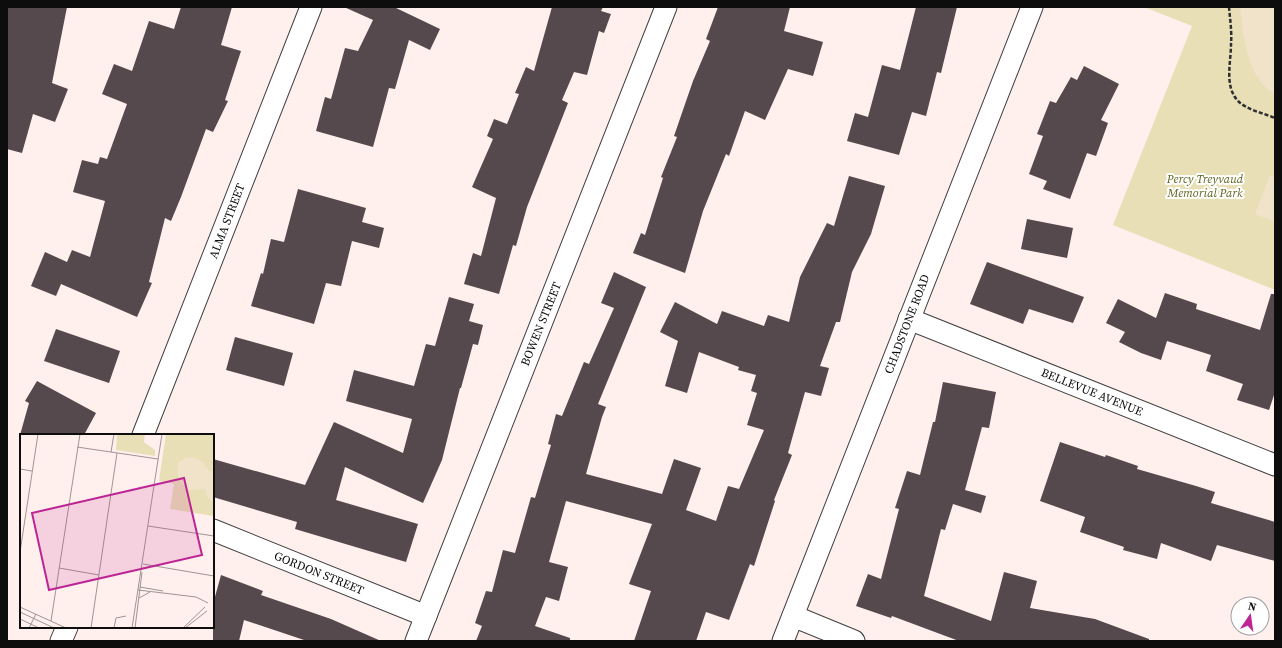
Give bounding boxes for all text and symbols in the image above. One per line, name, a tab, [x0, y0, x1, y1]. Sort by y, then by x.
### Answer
park label: Percy Treyvaud Memorial Park	[1166, 171, 1244, 201]
street label: ALMA STREET	[205, 180, 249, 261]
street label: CHADSTONE ROAD	[881, 272, 933, 376]
street label: BOWEN STREET	[517, 279, 565, 368]
street label: BELLEVUE AVENUE	[1039, 364, 1145, 420]
inset map	[20, 434, 214, 628]
street label: GORDON STREET	[272, 548, 367, 599]
north arrow	[1230, 596, 1270, 636]
text: N	[1247, 599, 1258, 615]

